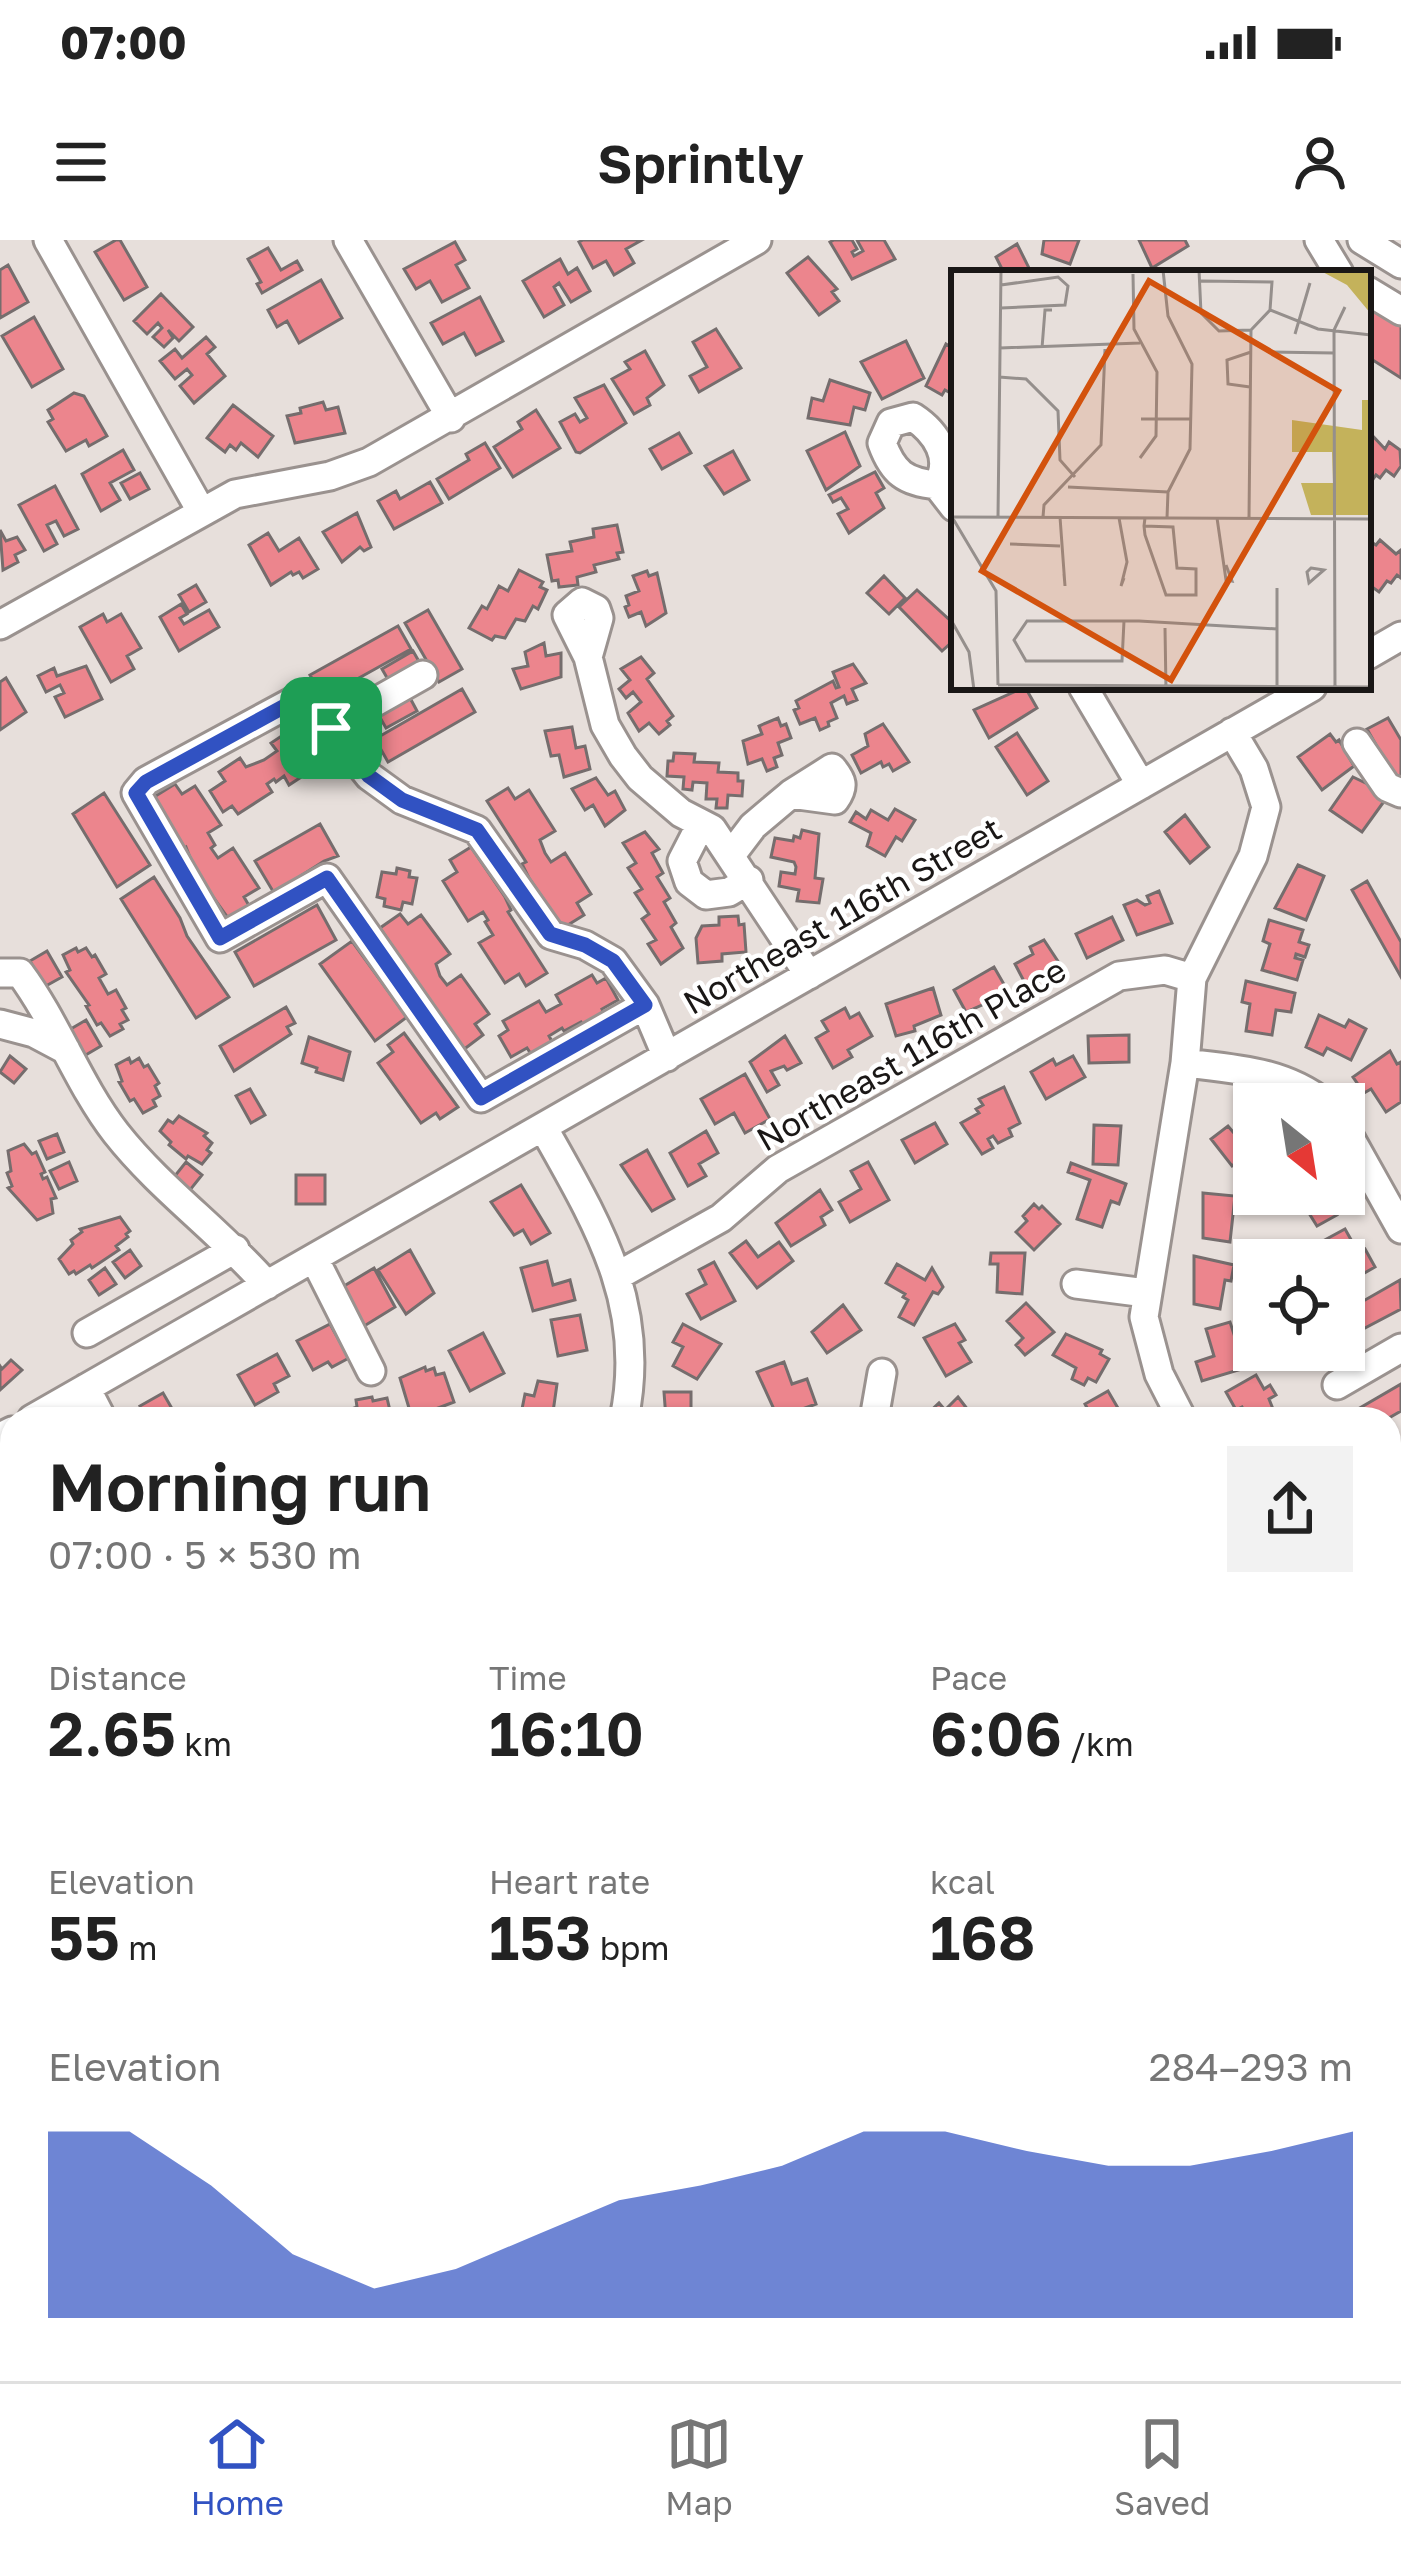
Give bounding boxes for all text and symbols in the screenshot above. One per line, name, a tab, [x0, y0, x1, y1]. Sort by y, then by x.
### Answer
text: 07:00	[60, 15, 187, 69]
icon: menu	[48, 129, 114, 195]
icon: person	[1287, 129, 1353, 195]
text: Sprintly	[597, 130, 804, 195]
inset map	[951, 270, 1371, 690]
pin	[280, 677, 382, 779]
icon: arrive	[298, 695, 364, 761]
street label: Northeast 116th Street	[676, 808, 1008, 1022]
street label: Northeast 116th Place	[750, 950, 1072, 1158]
north arrow	[1233, 1083, 1365, 1215]
map controls	[1233, 1083, 1365, 1371]
button: locate	[1233, 1239, 1365, 1371]
text: Morning run	[48, 1446, 431, 1526]
button: share	[1227, 1446, 1353, 1572]
text: 07:00 · 5 × 530 m	[48, 1531, 362, 1578]
text: Distance	[48, 1658, 187, 1697]
text: Time	[489, 1658, 567, 1697]
text: Pace	[930, 1658, 1007, 1697]
text: 2.65	[48, 1697, 176, 1769]
text: 16:10	[489, 1697, 644, 1769]
text: 6:06	[930, 1697, 1062, 1769]
text: km	[176, 1724, 232, 1763]
text: /km	[1062, 1724, 1134, 1763]
text: Elevation	[48, 1862, 195, 1901]
text: Heart rate	[489, 1862, 650, 1901]
text: kcal	[930, 1862, 995, 1901]
text: 55	[48, 1901, 120, 1973]
text: 153	[489, 1901, 591, 1973]
text: 168	[930, 1901, 1035, 1973]
text: m	[120, 1928, 157, 1967]
text: bpm	[591, 1928, 669, 1967]
text: Elevation	[48, 2043, 221, 2090]
text: 284–293 m	[1149, 2043, 1353, 2090]
tab: Home	[191, 2411, 284, 2522]
tab: Map	[665, 2411, 733, 2522]
tab: Saved	[1114, 2411, 1210, 2522]

